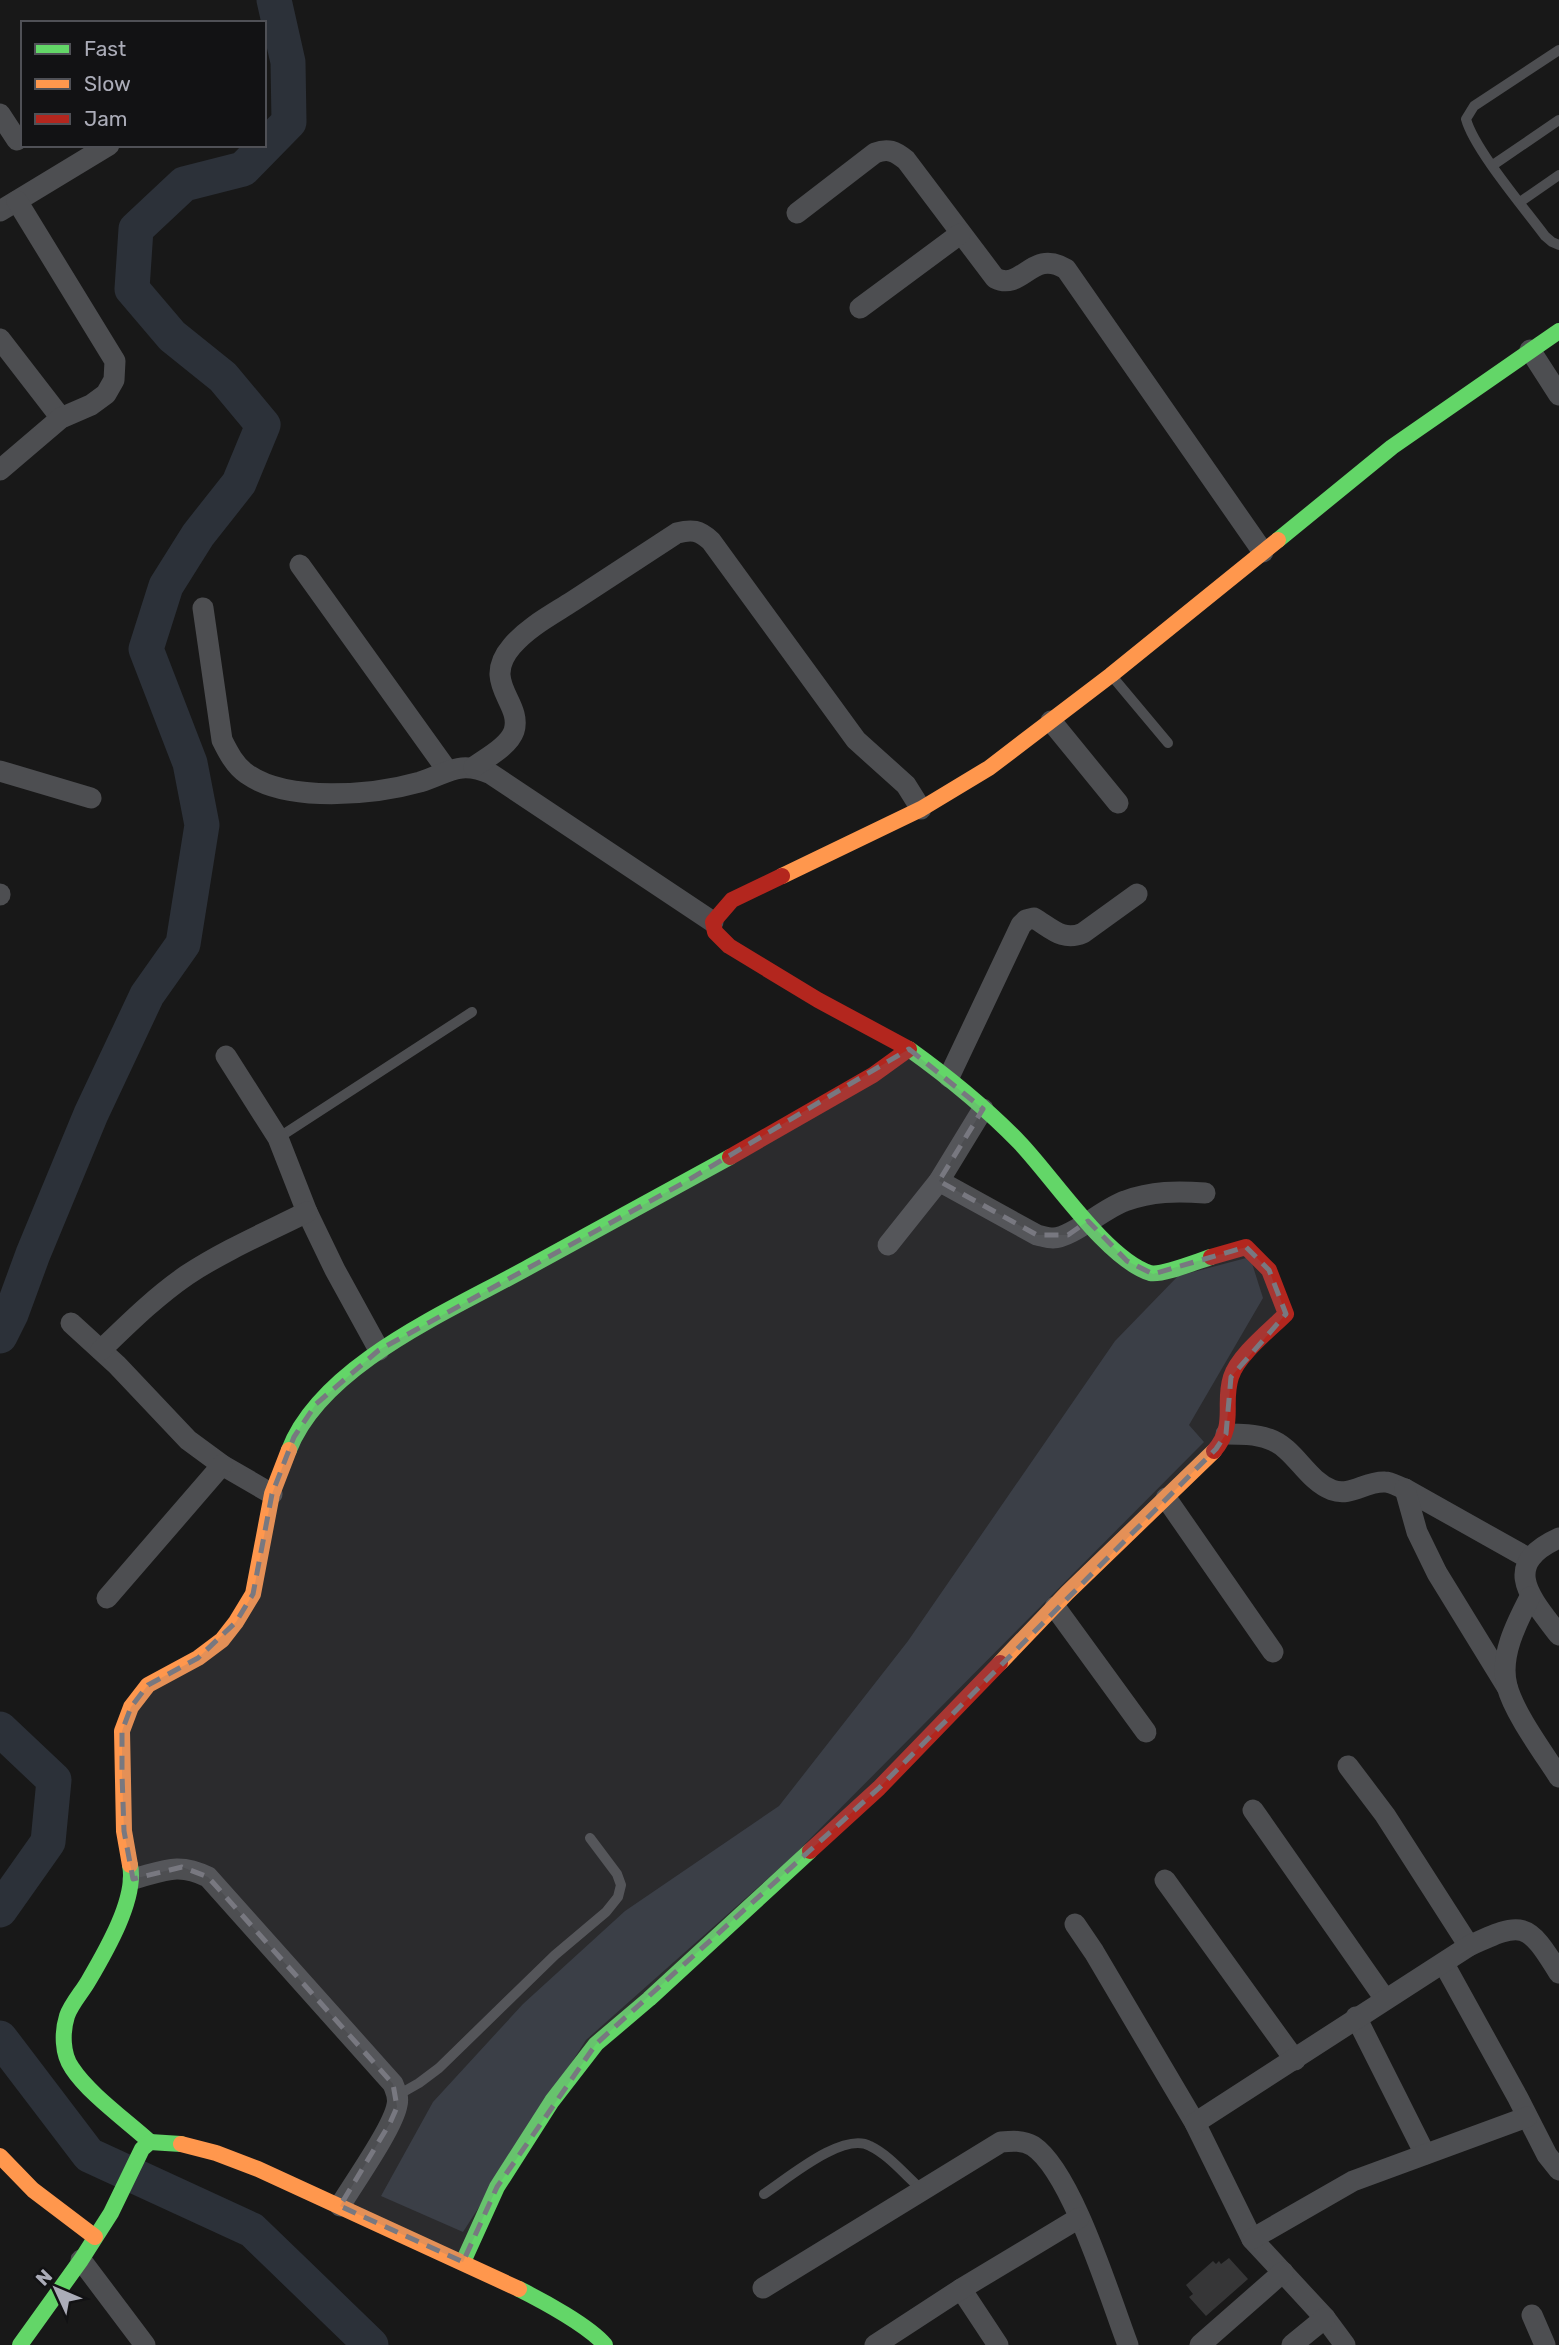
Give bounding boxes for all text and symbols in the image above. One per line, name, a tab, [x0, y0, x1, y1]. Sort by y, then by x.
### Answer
legend	[21, 21, 266, 147]
text: Fast	[84, 36, 126, 61]
text: Slow	[84, 71, 131, 96]
text: Jam	[84, 106, 128, 131]
north arrow	[21, 2254, 91, 2324]
text: N	[31, 2265, 57, 2290]

